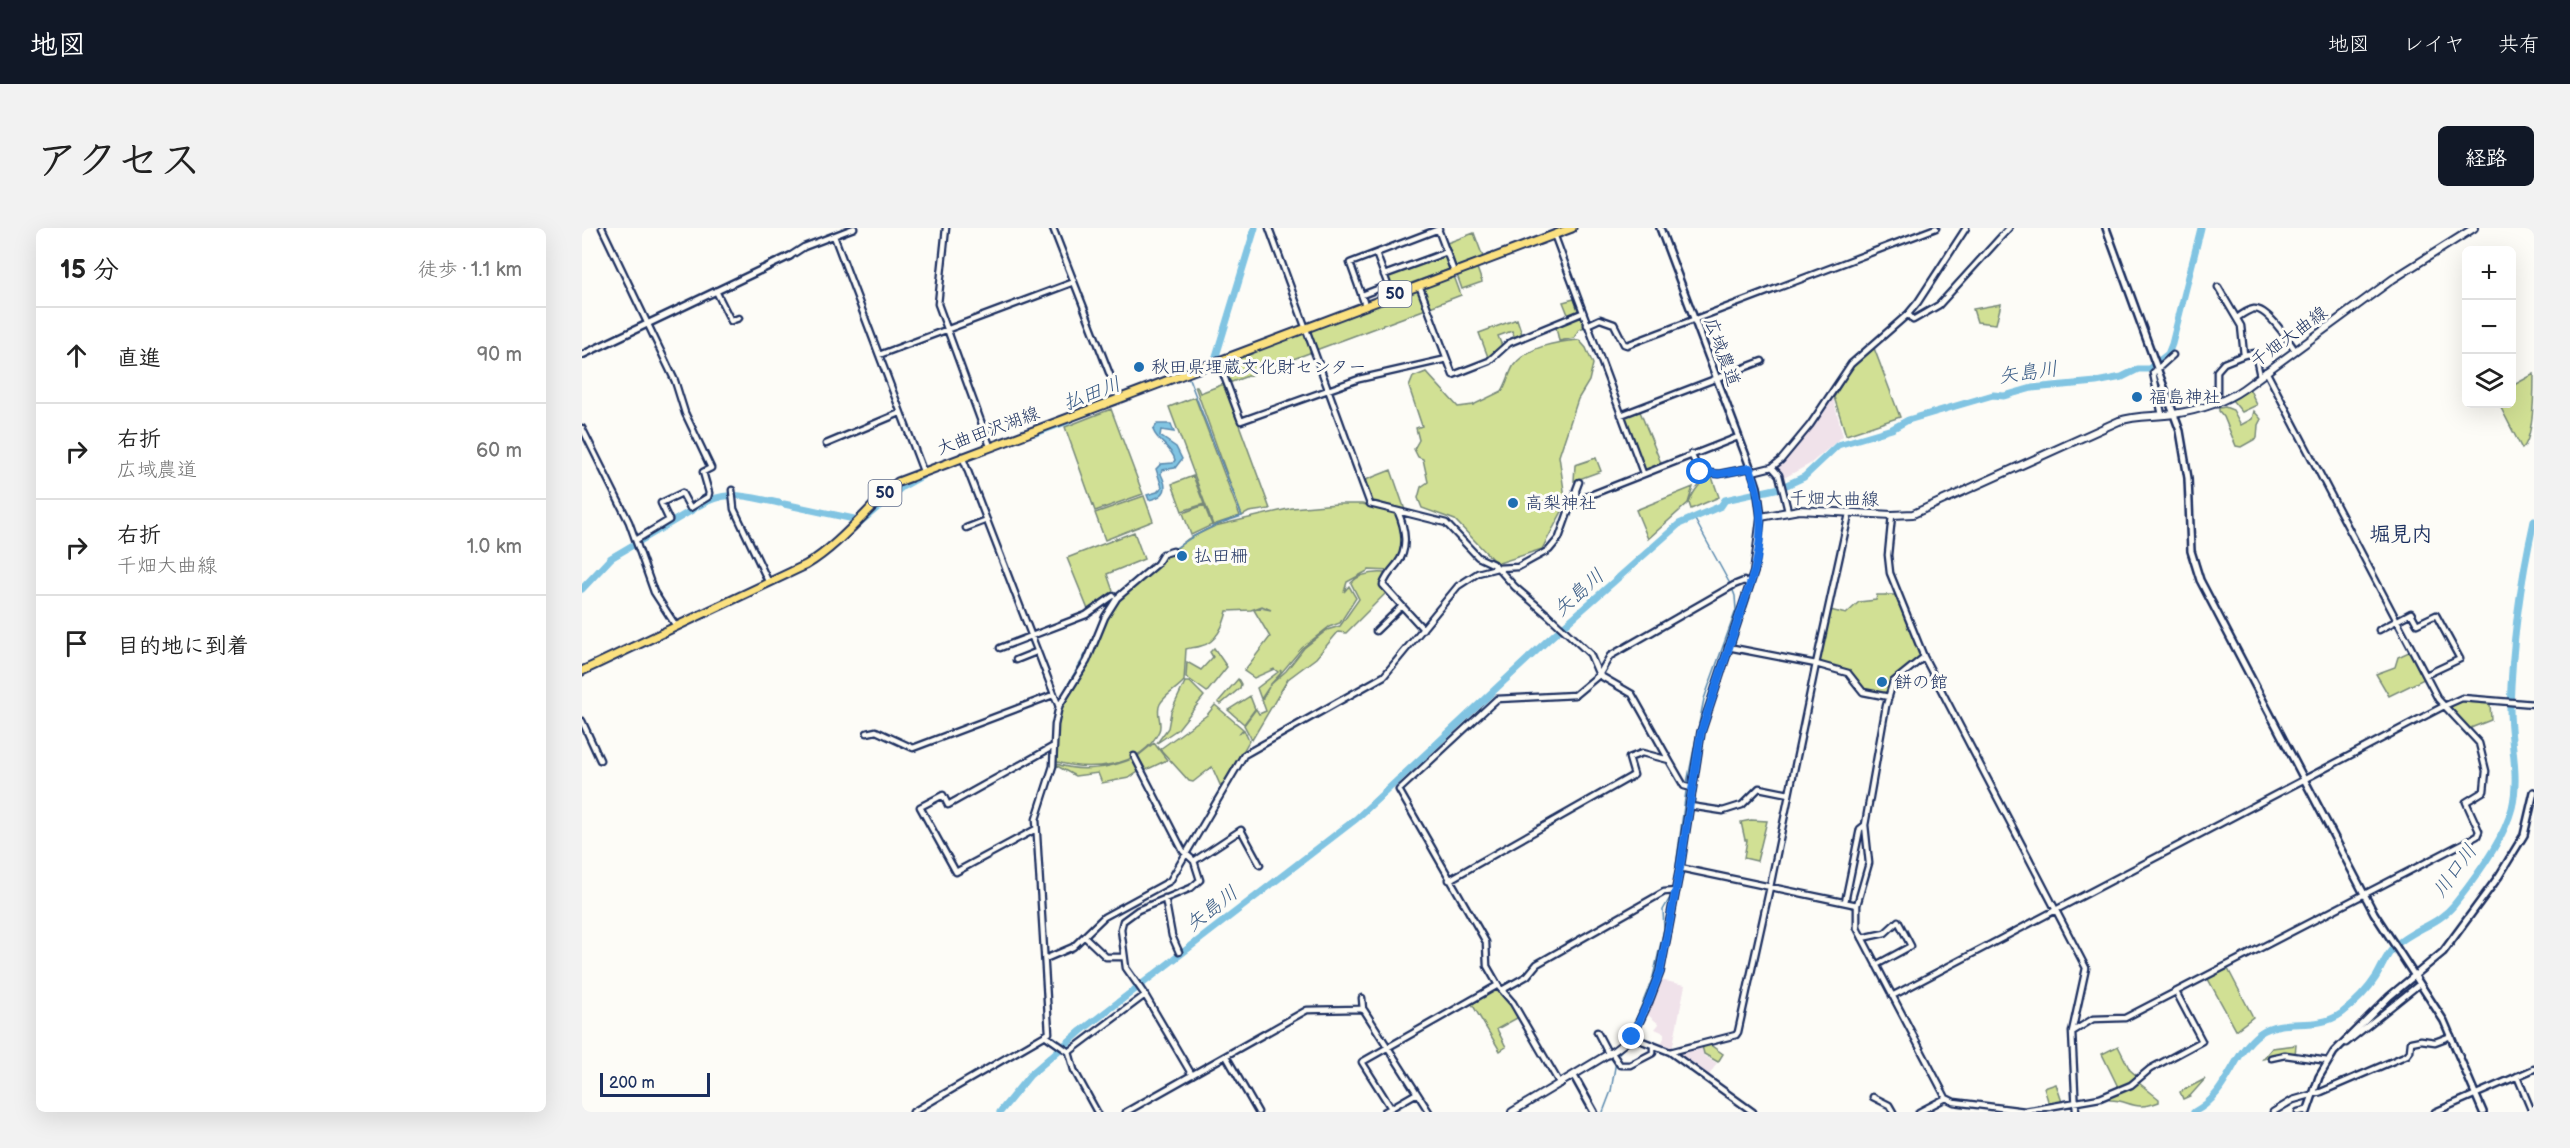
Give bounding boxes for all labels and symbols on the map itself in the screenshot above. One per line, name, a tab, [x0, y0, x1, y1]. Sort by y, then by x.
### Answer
road number: 50	[1378, 281, 1412, 307]
street label: 千畑大曲線	[2246, 302, 2332, 372]
street label: 広域農道	[1700, 315, 1744, 389]
place label: 秋田県埋蔵文化財センター	[1151, 357, 1366, 378]
water label: 矢島川	[1997, 357, 2059, 389]
marker: 秋田県埋蔵文化財センター	[1132, 360, 1146, 374]
water label: 払田川	[1060, 372, 1124, 416]
place label: 福島神社	[2149, 387, 2221, 408]
marker: 福島神社	[2130, 390, 2144, 404]
street label: 大曲田沢湖線	[934, 403, 1042, 459]
route start	[1686, 458, 1712, 484]
road number: 50	[868, 480, 902, 506]
street label: 千畑大曲線	[1789, 488, 1879, 510]
place label: 高梨神社	[1525, 493, 1597, 514]
marker: 高梨神社	[1506, 496, 1520, 510]
district label: 堀見内	[2370, 522, 2433, 547]
place label: 払田柵	[1194, 546, 1248, 567]
marker: 払田柵	[1175, 549, 1189, 563]
water label: 矢島川	[1549, 564, 1609, 622]
place label: 餅の館	[1894, 672, 1948, 693]
marker: 餅の館	[1875, 675, 1889, 689]
water label: 川口川	[2428, 840, 2482, 902]
water label: 矢島川	[1181, 881, 1243, 937]
route end	[1618, 1023, 1644, 1049]
scale bar	[600, 1070, 710, 1098]

